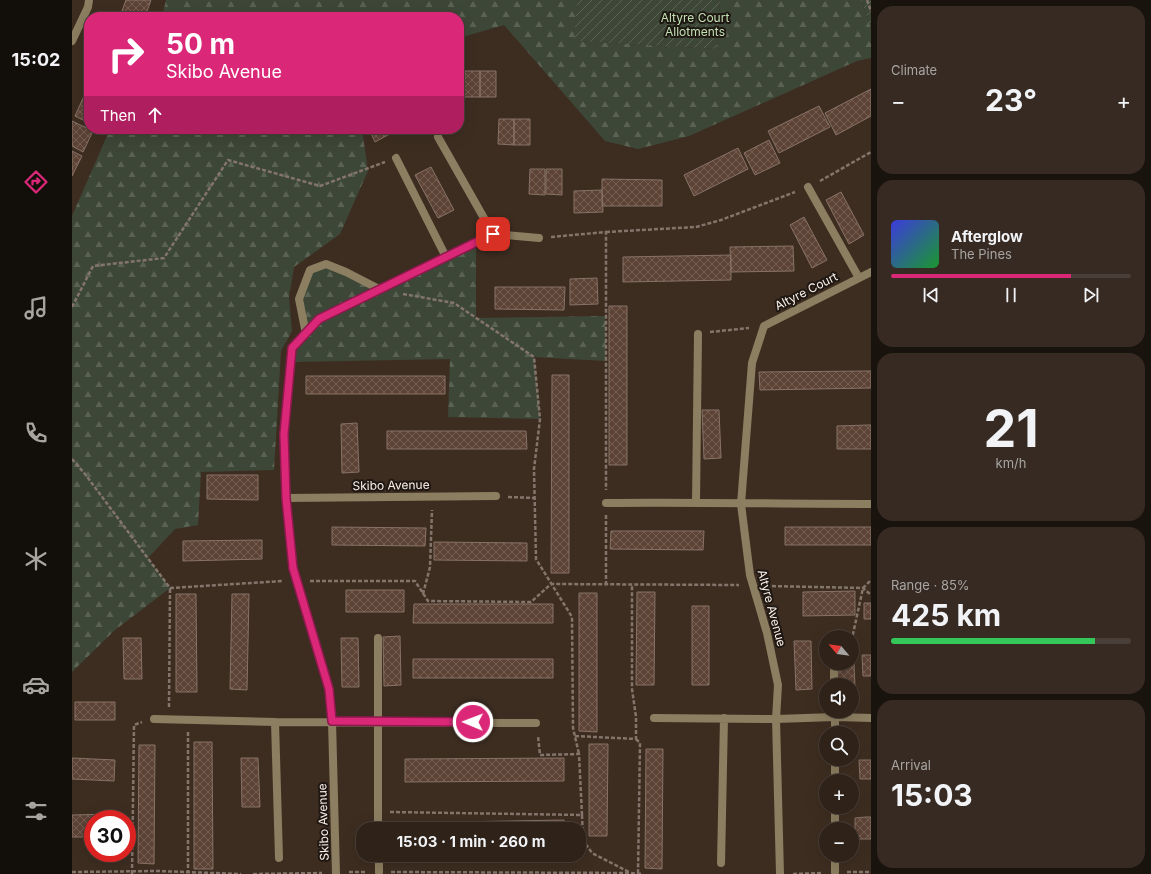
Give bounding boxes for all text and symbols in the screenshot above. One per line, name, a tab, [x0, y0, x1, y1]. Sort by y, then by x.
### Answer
park label: Altyre Court Allotments	[661, 10, 729, 39]
text: 50 m	[166, 27, 235, 61]
icon: right	[100, 28, 152, 80]
text: 15:02	[12, 49, 60, 70]
text: Skibo Avenue	[166, 61, 282, 82]
text: Climate	[891, 62, 937, 78]
text: 23°	[985, 82, 1037, 118]
text: −	[891, 88, 906, 114]
text: +	[1116, 88, 1131, 114]
icon: ahead	[144, 104, 166, 126]
text: Then	[100, 106, 136, 125]
icon: directions	[22, 168, 50, 196]
pin	[476, 217, 510, 251]
icon: arrive	[482, 223, 504, 245]
text: Afterglow	[951, 227, 1023, 246]
text: The Pines	[951, 246, 1012, 262]
street label: Altyre Court	[772, 269, 840, 313]
icon: previous	[920, 284, 942, 306]
icon: pause	[1000, 284, 1022, 306]
icon: next	[1080, 284, 1102, 306]
icon: music	[22, 294, 50, 322]
text: 21	[983, 397, 1039, 460]
icon: phone	[22, 419, 50, 447]
text: km/h	[996, 455, 1026, 471]
street label: Skibo Avenue	[352, 477, 430, 493]
icon: climate	[22, 545, 50, 573]
street label: Altyre Avenue	[755, 568, 789, 648]
text: Range · 85%	[891, 577, 970, 593]
text: 425 km	[891, 597, 1001, 633]
north arrow	[819, 630, 859, 670]
map controls	[819, 630, 859, 862]
icon: car	[22, 671, 50, 699]
button: sound	[819, 678, 859, 718]
position arrow	[452, 701, 494, 743]
button: search	[819, 726, 859, 766]
text: Arrival	[891, 757, 931, 773]
button: +	[819, 774, 859, 814]
text: 15:03	[891, 777, 973, 813]
street label: Skibo Avenue	[314, 783, 332, 861]
icon: filters	[22, 797, 50, 825]
speed limit sign: 30	[84, 810, 136, 862]
button: −	[819, 822, 859, 862]
text: 15:03 · 1 min · 260 m	[397, 832, 545, 851]

